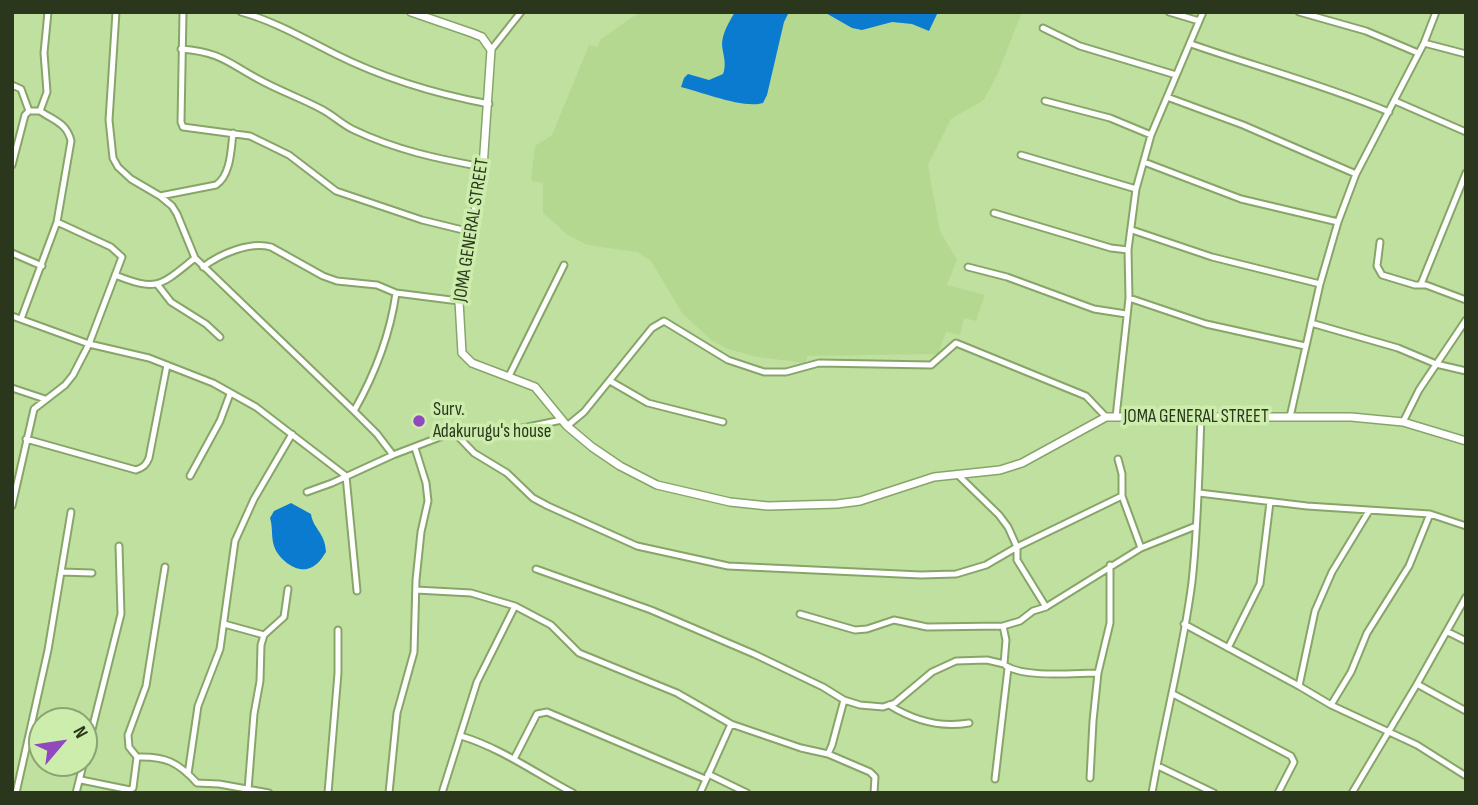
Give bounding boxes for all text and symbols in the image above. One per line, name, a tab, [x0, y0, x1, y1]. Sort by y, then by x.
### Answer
street label: JOMA GENERAL STREET	[449, 156, 495, 304]
place label: Surv. Adakurugu's house	[433, 399, 551, 443]
street label: JOMA GENERAL STREET	[1123, 406, 1269, 428]
marker: Surv. Adakurugu's house	[411, 413, 427, 429]
north arrow	[28, 707, 98, 777]
text: N	[68, 723, 93, 743]

